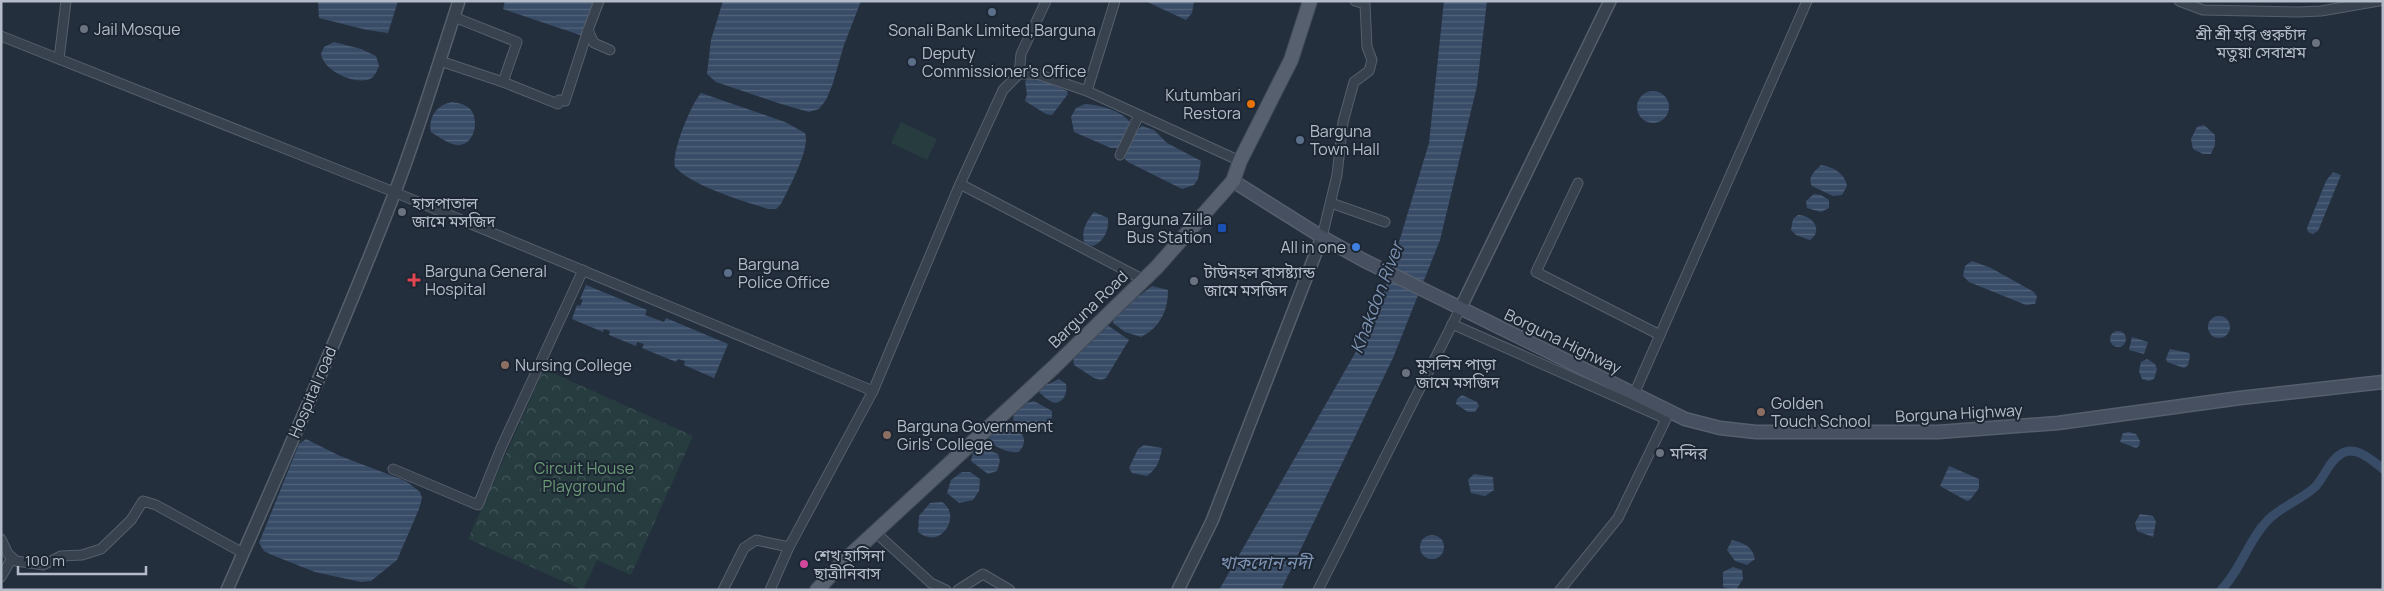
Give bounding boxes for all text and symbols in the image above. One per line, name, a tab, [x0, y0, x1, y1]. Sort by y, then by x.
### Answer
marker: Sonali Bank Limited,Barguna	[986, 6, 998, 18]
place label: Jail Mosque	[94, 18, 181, 40]
place label: Sonali Bank Limited,Barguna	[888, 19, 1096, 41]
marker: Jail Mosque	[78, 23, 90, 35]
place label: শ্রী শ্রী হরি গুরুচাঁদ মতুয়া সেবাশ্রম	[2195, 23, 2307, 63]
marker: শ্রী শ্রী হরি গুরুচাঁদ মতুয়া সেবাশ্রম	[2310, 37, 2322, 49]
place label: Deputy Commissioner's Office	[922, 42, 1086, 82]
marker: Deputy Commissioner's Office	[906, 56, 918, 68]
place label: Kutumbari Restora	[1165, 84, 1241, 124]
marker: Kutumbari Restora	[1245, 98, 1257, 110]
place label: Barguna Town Hall	[1310, 120, 1380, 160]
marker: Barguna Town Hall	[1294, 134, 1306, 146]
place label: হাসপাতাল জামে মসজিদ	[411, 192, 497, 232]
marker: হাসপাতাল জামে মসজিদ	[396, 206, 408, 218]
place label: Barguna Zilla Bus Station	[1117, 208, 1212, 248]
marker: Barguna Zilla Bus Station	[1216, 222, 1228, 234]
place label: All in one	[1280, 236, 1346, 258]
water label: Khakdon River	[1344, 236, 1409, 357]
marker: All in one	[1350, 241, 1362, 253]
place label: Barguna Police Office	[738, 253, 830, 293]
place label: Barguna General Hospital	[425, 260, 547, 300]
place label: টাউনহল বাসষ্ট্যান্ড জামে মসজিদ	[1203, 261, 1316, 301]
street label: Barguna Road	[1043, 265, 1133, 353]
marker: Barguna Police Office	[722, 267, 734, 279]
marker: Barguna General Hospital	[407, 273, 421, 287]
marker: টাউনহল বাসষ্ট্যান্ড জামে মসজিদ	[1188, 275, 1200, 287]
street label: Borguna Highway	[1501, 303, 1626, 379]
street label: Hospital road	[283, 343, 341, 441]
place label: মুসলিম পাড়া জামে মসজিদ	[1415, 353, 1501, 393]
place label: Nursing College	[515, 354, 632, 376]
marker: Nursing College	[499, 359, 511, 371]
marker: মুসলিম পাড়া জামে মসজিদ	[1400, 367, 1412, 379]
place label: Golden Touch School	[1771, 392, 1871, 432]
street label: Borguna Highway	[1895, 399, 2024, 427]
marker: Golden Touch School	[1755, 406, 1767, 418]
place label: Barguna Government Girls' College	[897, 415, 1053, 455]
marker: Barguna Government Girls' College	[881, 429, 893, 441]
place label: মন্দির	[1669, 442, 1708, 464]
marker: মন্দির	[1654, 447, 1666, 459]
park label: Circuit House Playground	[534, 457, 634, 497]
scale bar	[18, 544, 145, 576]
place label: শেখ হাসিনা ছাত্রীনিবাস	[813, 544, 885, 584]
text: 100 m	[25, 550, 65, 571]
water label: খাকদোন নদী	[1219, 550, 1314, 574]
marker: শেখ হাসিনা ছাত্রীনিবাস	[798, 558, 810, 570]

